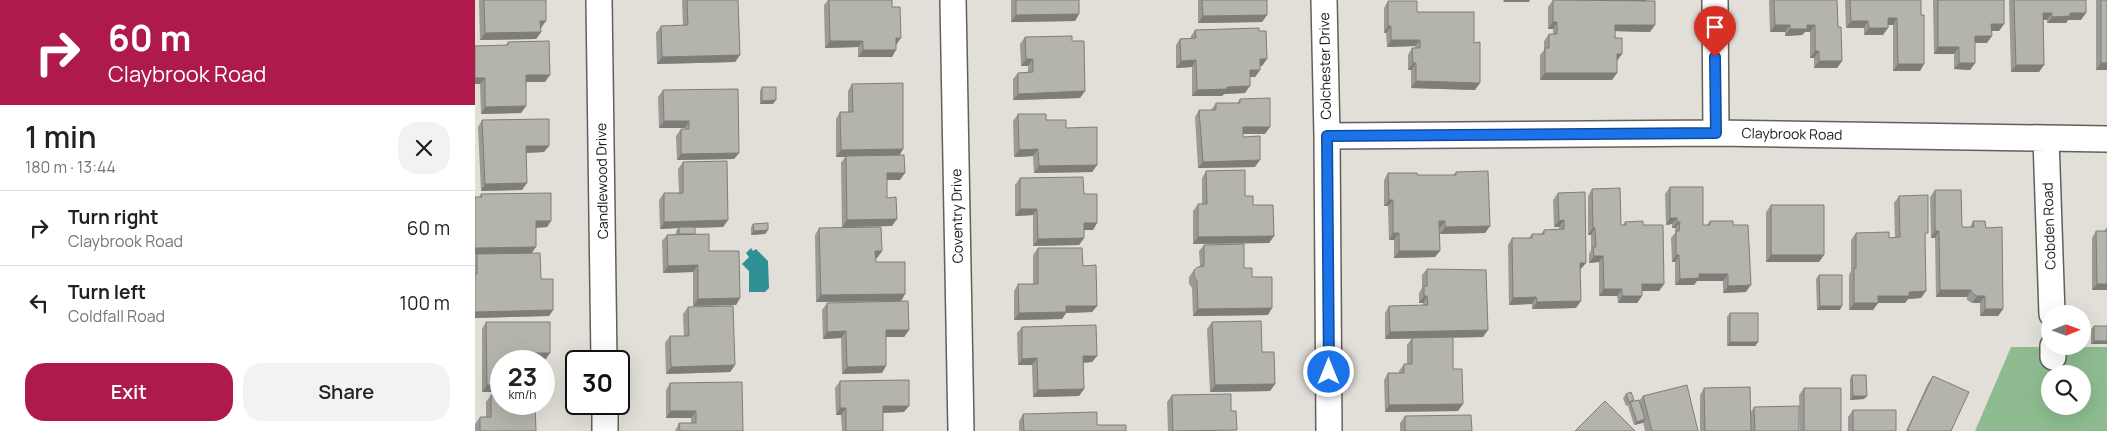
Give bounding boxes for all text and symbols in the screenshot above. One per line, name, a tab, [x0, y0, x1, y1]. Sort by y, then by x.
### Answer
pin	[1694, 6, 1736, 57]
street label: Colchester Drive	[1314, 12, 1335, 120]
icon: arrive	[1701, 13, 1729, 41]
text: 60 m	[108, 14, 191, 62]
icon: right	[25, 20, 90, 85]
text: Claybrook Road	[108, 59, 266, 89]
text: 1 min	[25, 116, 97, 157]
button: close	[398, 122, 450, 174]
street label: Candlewood Drive	[591, 123, 612, 239]
street label: Claybrook Road	[1741, 123, 1843, 144]
text: 180 m · 13:44	[25, 156, 116, 178]
street label: Coventry Drive	[946, 169, 967, 263]
street label: Cobden Road	[2037, 182, 2060, 270]
text: Turn right	[68, 204, 158, 230]
icon: right	[25, 214, 53, 242]
text: 60 m	[407, 215, 450, 241]
text: Claybrook Road	[68, 230, 183, 252]
text: Turn left	[68, 279, 146, 305]
icon: left	[25, 289, 53, 317]
text: 100 m	[399, 290, 450, 316]
text: Coldfall Road	[68, 305, 165, 327]
north arrow	[2041, 305, 2091, 355]
map controls	[2041, 305, 2091, 415]
position arrow	[1302, 345, 1354, 397]
speed limit sign: 30	[565, 350, 630, 415]
text: 23	[508, 359, 537, 394]
button: Exit	[25, 363, 233, 421]
button: Share	[243, 363, 450, 421]
button: search	[2041, 365, 2091, 415]
text: km/h	[509, 386, 536, 403]

